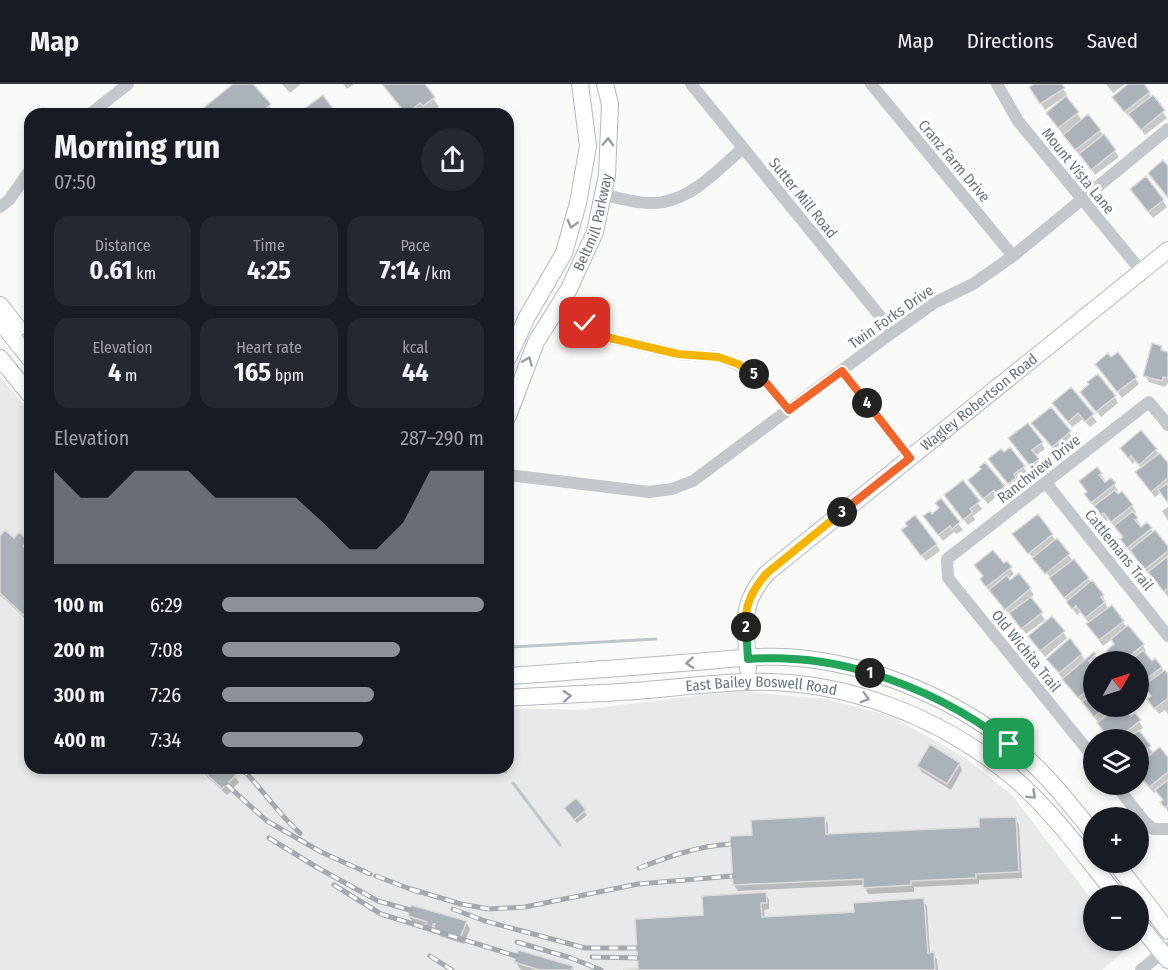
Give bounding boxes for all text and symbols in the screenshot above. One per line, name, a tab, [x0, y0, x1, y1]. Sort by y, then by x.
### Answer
text: Map	[30, 25, 79, 58]
text: Map	[897, 28, 934, 54]
text: Directions	[967, 28, 1054, 54]
text: Saved	[1087, 28, 1138, 54]
street label: Cranz Farm Drive	[914, 116, 994, 206]
street label: Mount Vista Lane	[1038, 124, 1118, 218]
text: Morning run	[54, 127, 220, 167]
button: share	[421, 128, 484, 191]
one-way arrow	[602, 137, 615, 146]
street label: Sutter Mill Road	[765, 154, 841, 242]
text: 07:50	[54, 170, 96, 194]
street label: Beltmill Parkway	[569, 172, 616, 274]
one-way arrow	[567, 218, 579, 229]
text: Distance	[95, 236, 151, 255]
text: Time	[253, 236, 285, 255]
text: Pace	[400, 236, 430, 255]
text: 0.61	[89, 255, 132, 286]
text: 4:25	[247, 255, 291, 286]
text: 7:14	[380, 255, 420, 286]
text: km	[132, 264, 156, 283]
text: /km	[420, 264, 451, 283]
street label: Twin Forks Drive	[845, 281, 937, 353]
pin	[559, 297, 610, 348]
icon: check	[568, 306, 601, 339]
text: Elevation	[93, 338, 153, 357]
text: Heart rate	[236, 338, 302, 357]
text: kcal	[402, 338, 428, 357]
street label: Wagley Robertson Road	[917, 350, 1041, 455]
one-way arrow	[521, 356, 533, 367]
text: 4	[108, 357, 121, 388]
text: 165	[234, 357, 271, 388]
text: 44	[402, 357, 429, 388]
pin: 5	[739, 359, 769, 389]
text: 5	[750, 364, 758, 383]
text: m	[121, 366, 137, 385]
text: bpm	[271, 366, 304, 385]
pin: 4	[852, 388, 882, 418]
text: 4	[863, 393, 871, 412]
text: Elevation	[54, 426, 129, 450]
text: 287–290 m	[400, 426, 484, 450]
street label: Ranchview Drive	[994, 431, 1084, 507]
pin: 3	[827, 497, 857, 527]
text: 3	[838, 502, 846, 521]
street label: Cattlemans Trail	[1081, 506, 1157, 594]
text: 100 m	[54, 593, 104, 617]
text: 6:29	[150, 593, 183, 617]
street label: Old Wichita Trail	[988, 606, 1064, 696]
pin: 2	[731, 612, 761, 642]
text: 2	[742, 617, 750, 636]
text: 200 m	[54, 638, 105, 662]
text: 7:08	[150, 638, 183, 662]
north arrow	[1083, 651, 1149, 717]
map controls	[1083, 651, 1149, 951]
one-way arrow	[685, 656, 694, 669]
pin: 1	[855, 658, 885, 688]
text: 1	[867, 663, 873, 682]
street label: East Bailey Boswell Road	[685, 673, 839, 699]
text: 300 m	[54, 683, 105, 707]
text: 7:26	[150, 683, 181, 707]
one-way arrow	[562, 689, 571, 702]
one-way arrow	[859, 691, 870, 703]
pin	[983, 718, 1034, 769]
icon: arrive	[992, 727, 1025, 760]
text: 400 m	[54, 728, 106, 752]
text: 7:34	[150, 728, 181, 752]
button: layers	[1083, 729, 1149, 795]
one-way arrow	[1025, 788, 1035, 799]
button: +	[1083, 807, 1149, 873]
button: −	[1083, 885, 1149, 951]

